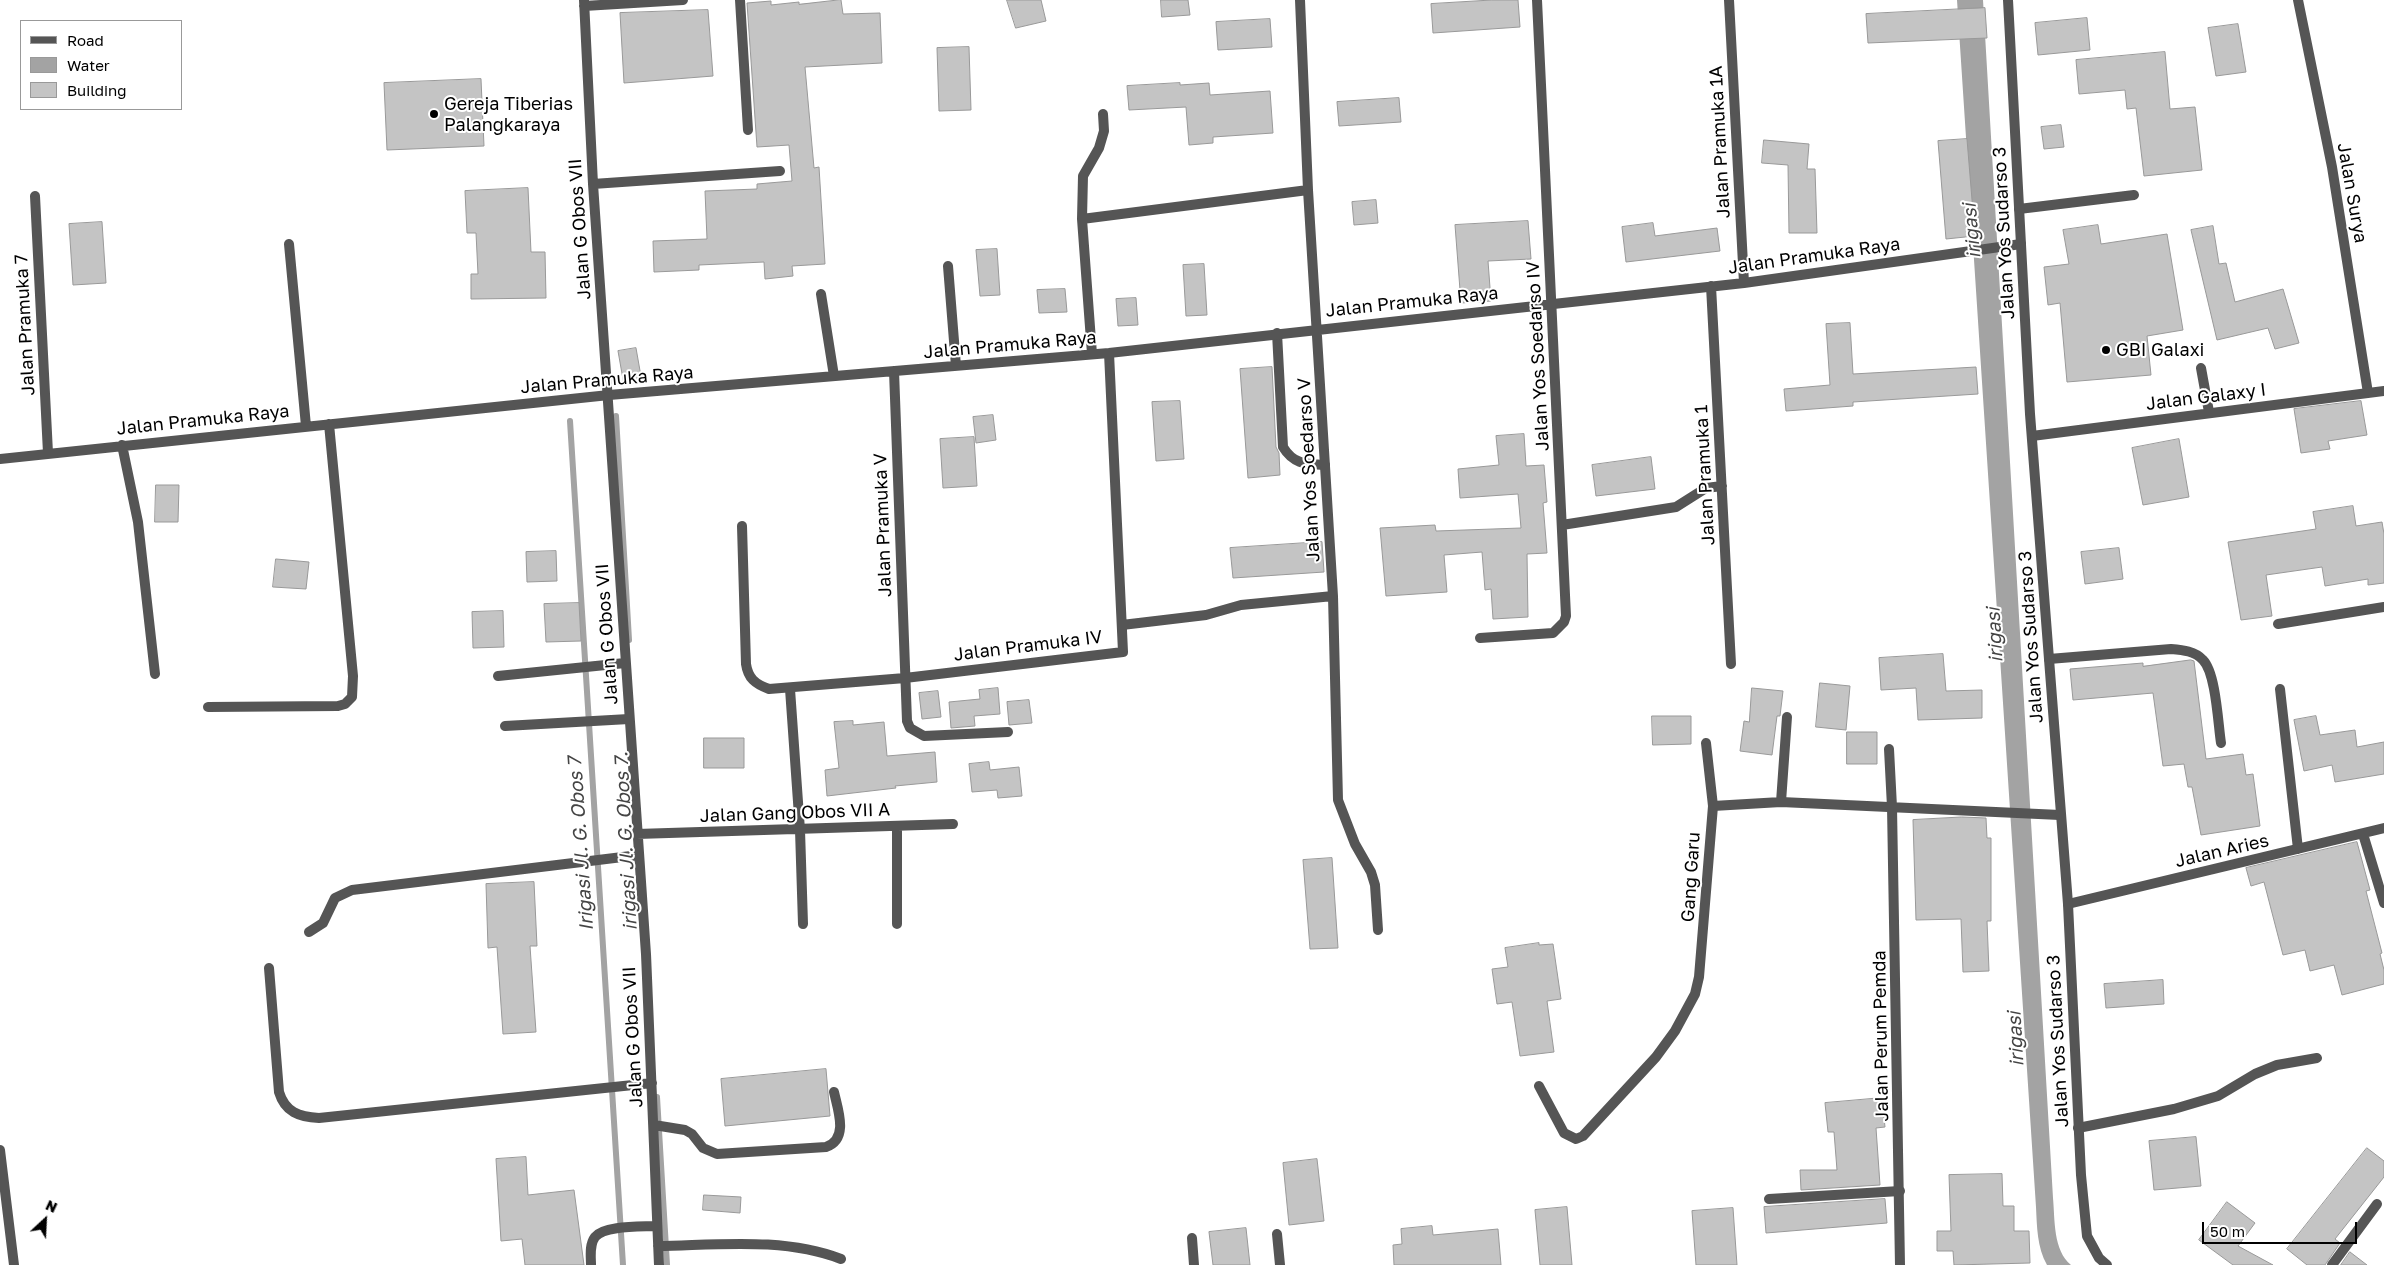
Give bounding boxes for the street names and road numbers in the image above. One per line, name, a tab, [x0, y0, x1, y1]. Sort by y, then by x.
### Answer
street label: Jalan Pramuka 1A	[1705, 65, 1735, 219]
street label: Jalan Surya	[2333, 141, 2371, 245]
street label: Jalan Yos Sudarso 3	[1989, 146, 2019, 320]
street label: Jalan G Obos VII	[564, 158, 596, 300]
street label: Jalan Pramuka Raya	[1727, 233, 1901, 279]
street label: Jalan Pramuka 7	[11, 254, 39, 396]
street label: Jalan Yos Soedarso IV	[1522, 260, 1554, 452]
street label: Jalan Pramuka Raya	[1325, 282, 1499, 322]
street label: Jalan Pramuka Raya	[923, 327, 1097, 363]
street label: Jalan Pramuka Raya	[520, 362, 694, 398]
street label: Jalan Yos Soedarso V	[1293, 377, 1325, 563]
street label: Jalan Galaxy I	[2145, 379, 2267, 415]
street label: Jalan Pramuka Raya	[116, 400, 290, 440]
street label: Jalan Pramuka 1	[1691, 404, 1719, 546]
street label: Jalan Pramuka V	[870, 453, 896, 597]
street label: Jalan Yos Sudarso 3	[2014, 550, 2048, 724]
street label: Jalan G Obos VII	[591, 563, 623, 705]
street label: Jalan Pramuka IV	[952, 626, 1104, 666]
street label: Jalan Gang Obos VII A	[700, 799, 890, 827]
street label: Jalan Aries	[2173, 830, 2271, 872]
street label: Gang Garu	[1677, 831, 1705, 923]
street label: Jalan Perum Pemda	[1869, 950, 1893, 1122]
street label: Jalan Yos Sudarso 3	[2043, 954, 2073, 1128]
street label: Jalan G Obos VII	[619, 966, 647, 1108]

